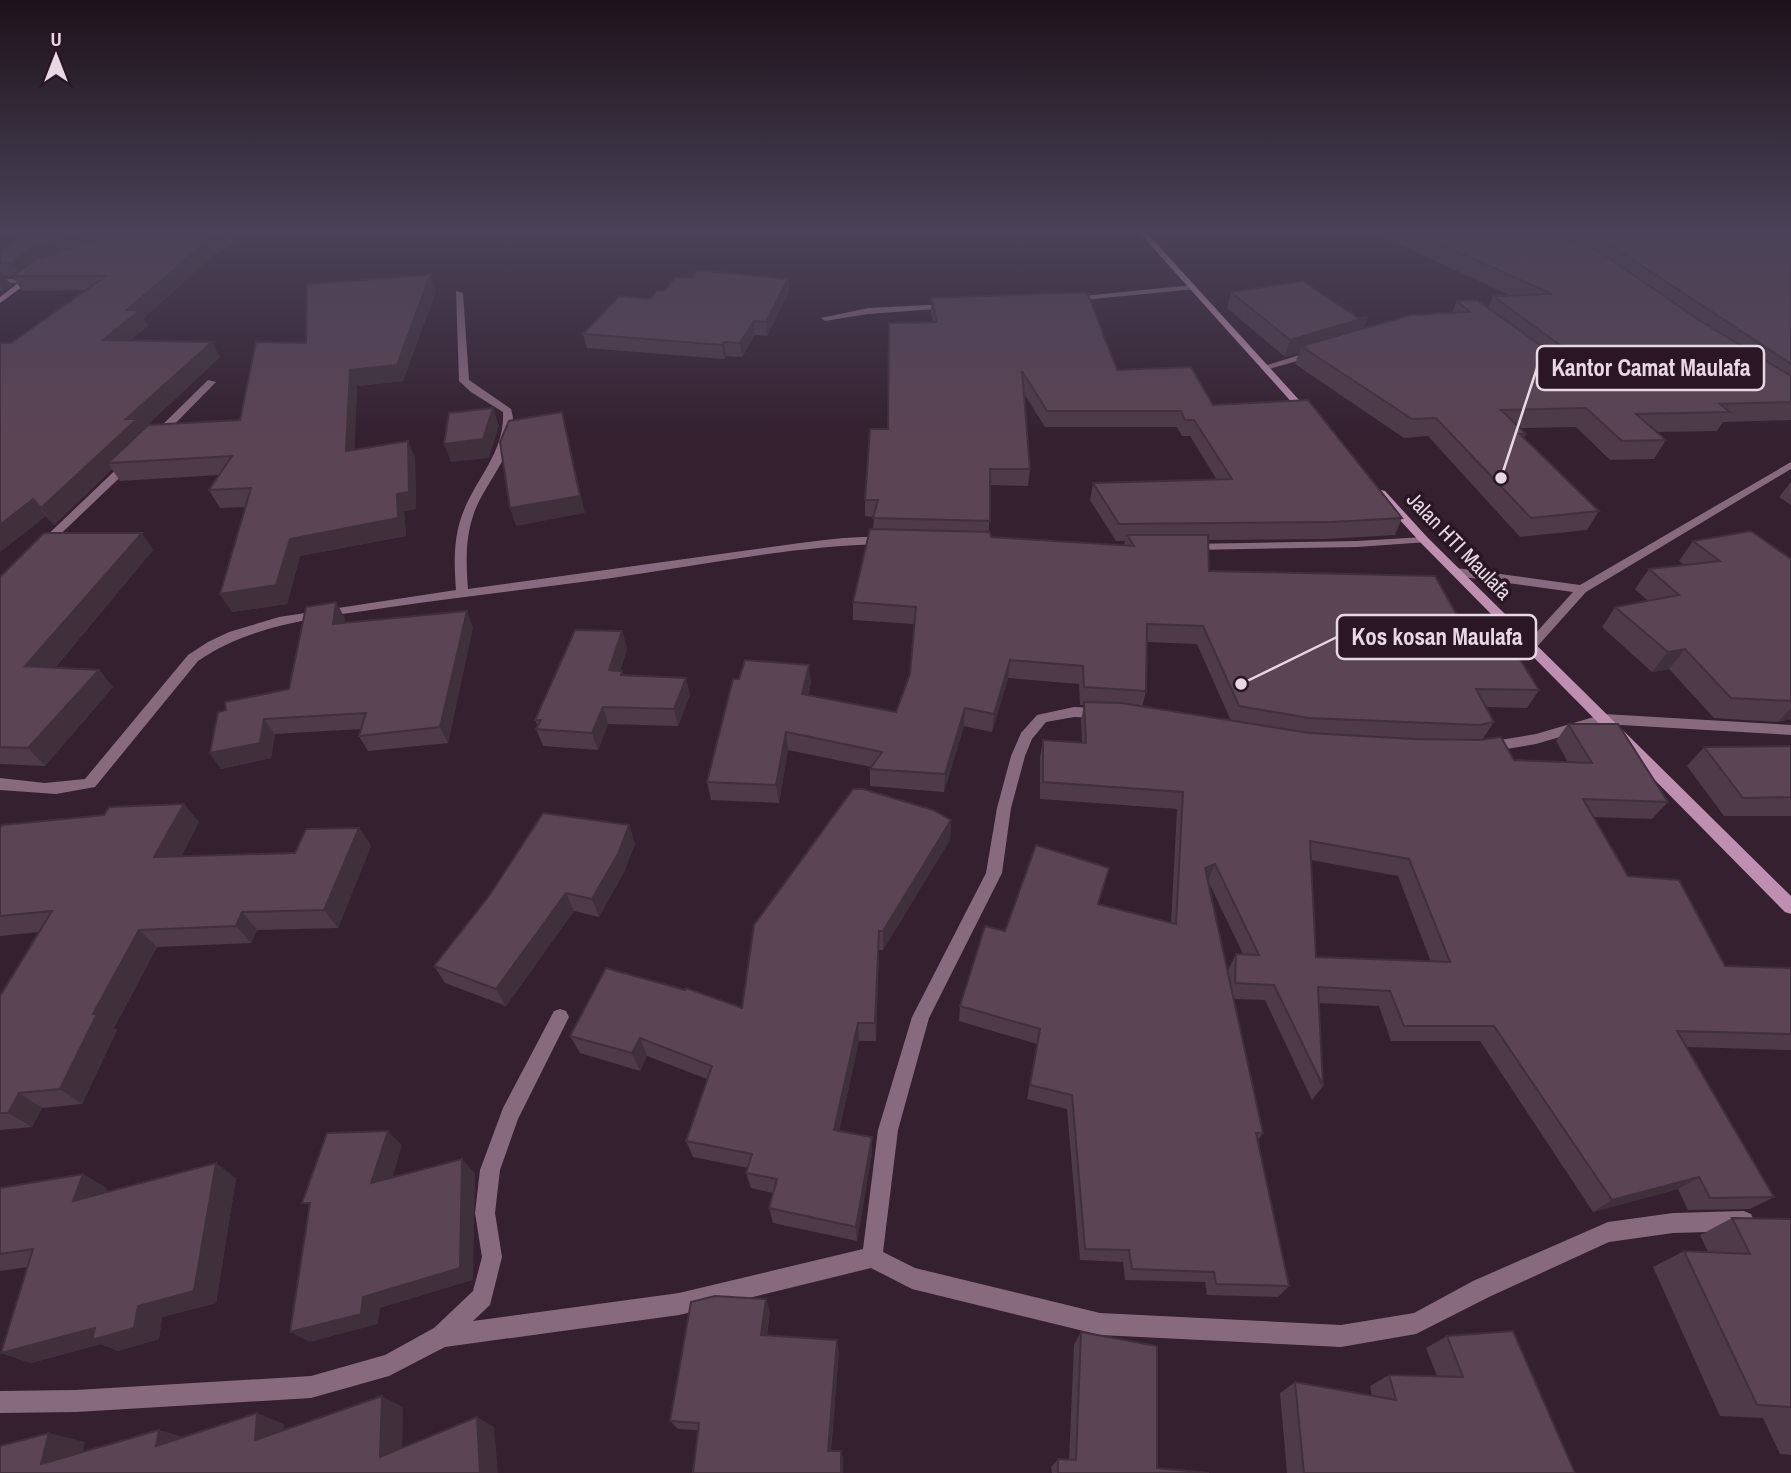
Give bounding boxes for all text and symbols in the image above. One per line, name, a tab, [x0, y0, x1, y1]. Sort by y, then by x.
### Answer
north arrow	[21, 21, 91, 91]
text: U	[50, 26, 62, 52]
callout: Kantor Camat Maulafa	[1537, 346, 1764, 390]
text: Kantor Camat Maulafa	[1551, 352, 1751, 383]
street label: Jalan HTI Maulafa	[1400, 485, 1519, 606]
callout: Kos kosan Maulafa	[1337, 615, 1536, 659]
text: Kos kosan Maulafa	[1352, 621, 1523, 652]

